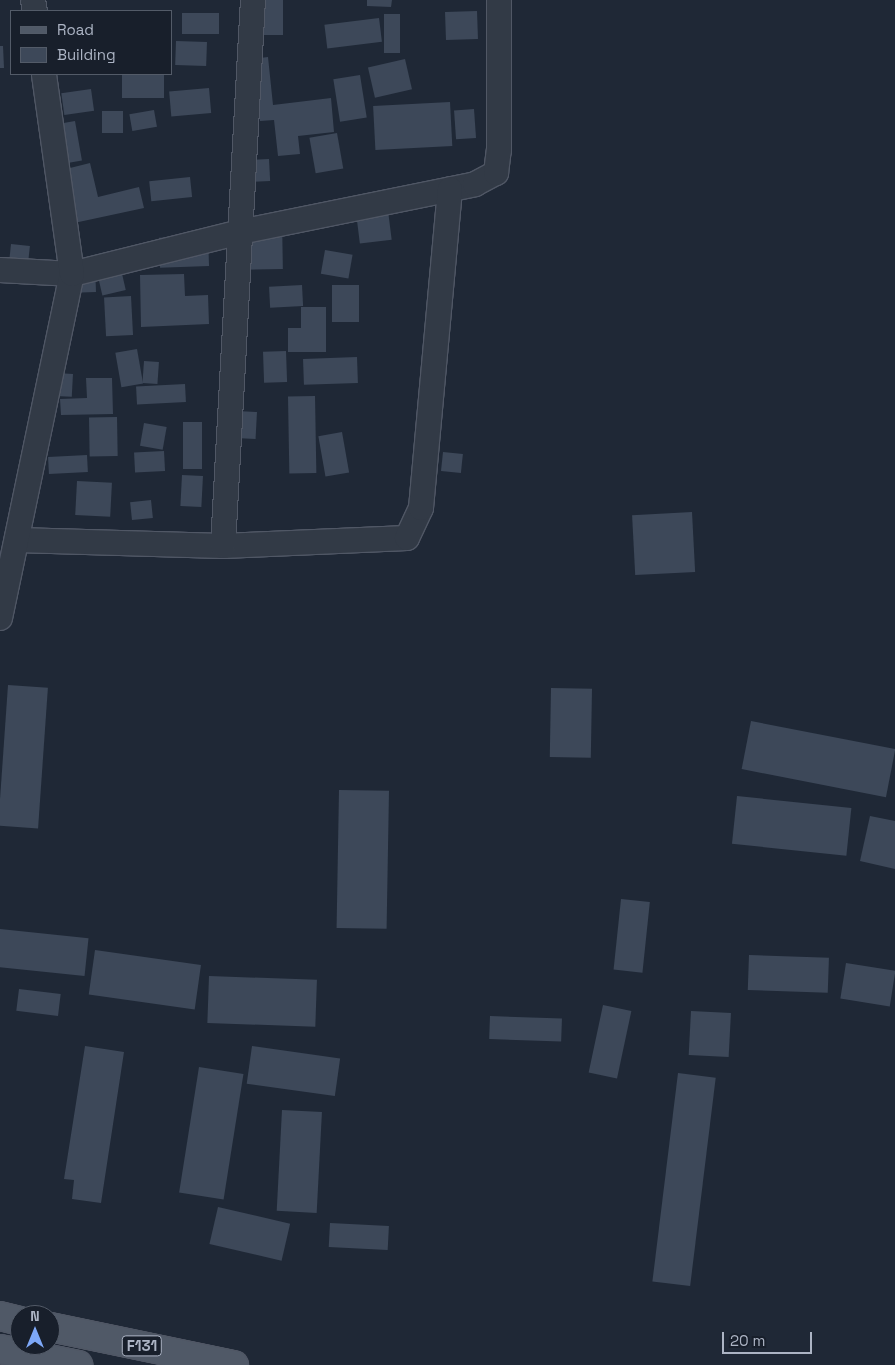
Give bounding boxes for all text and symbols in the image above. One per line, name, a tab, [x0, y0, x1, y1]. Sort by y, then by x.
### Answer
legend	[10, 10, 172, 75]
text: Road	[57, 20, 94, 39]
text: Building	[57, 45, 116, 64]
north arrow	[10, 1305, 60, 1355]
text: N	[30, 1307, 40, 1325]
scale bar	[725, 1322, 815, 1354]
text: 20 m	[730, 1331, 765, 1350]
road number: F131	[121, 1334, 163, 1358]

